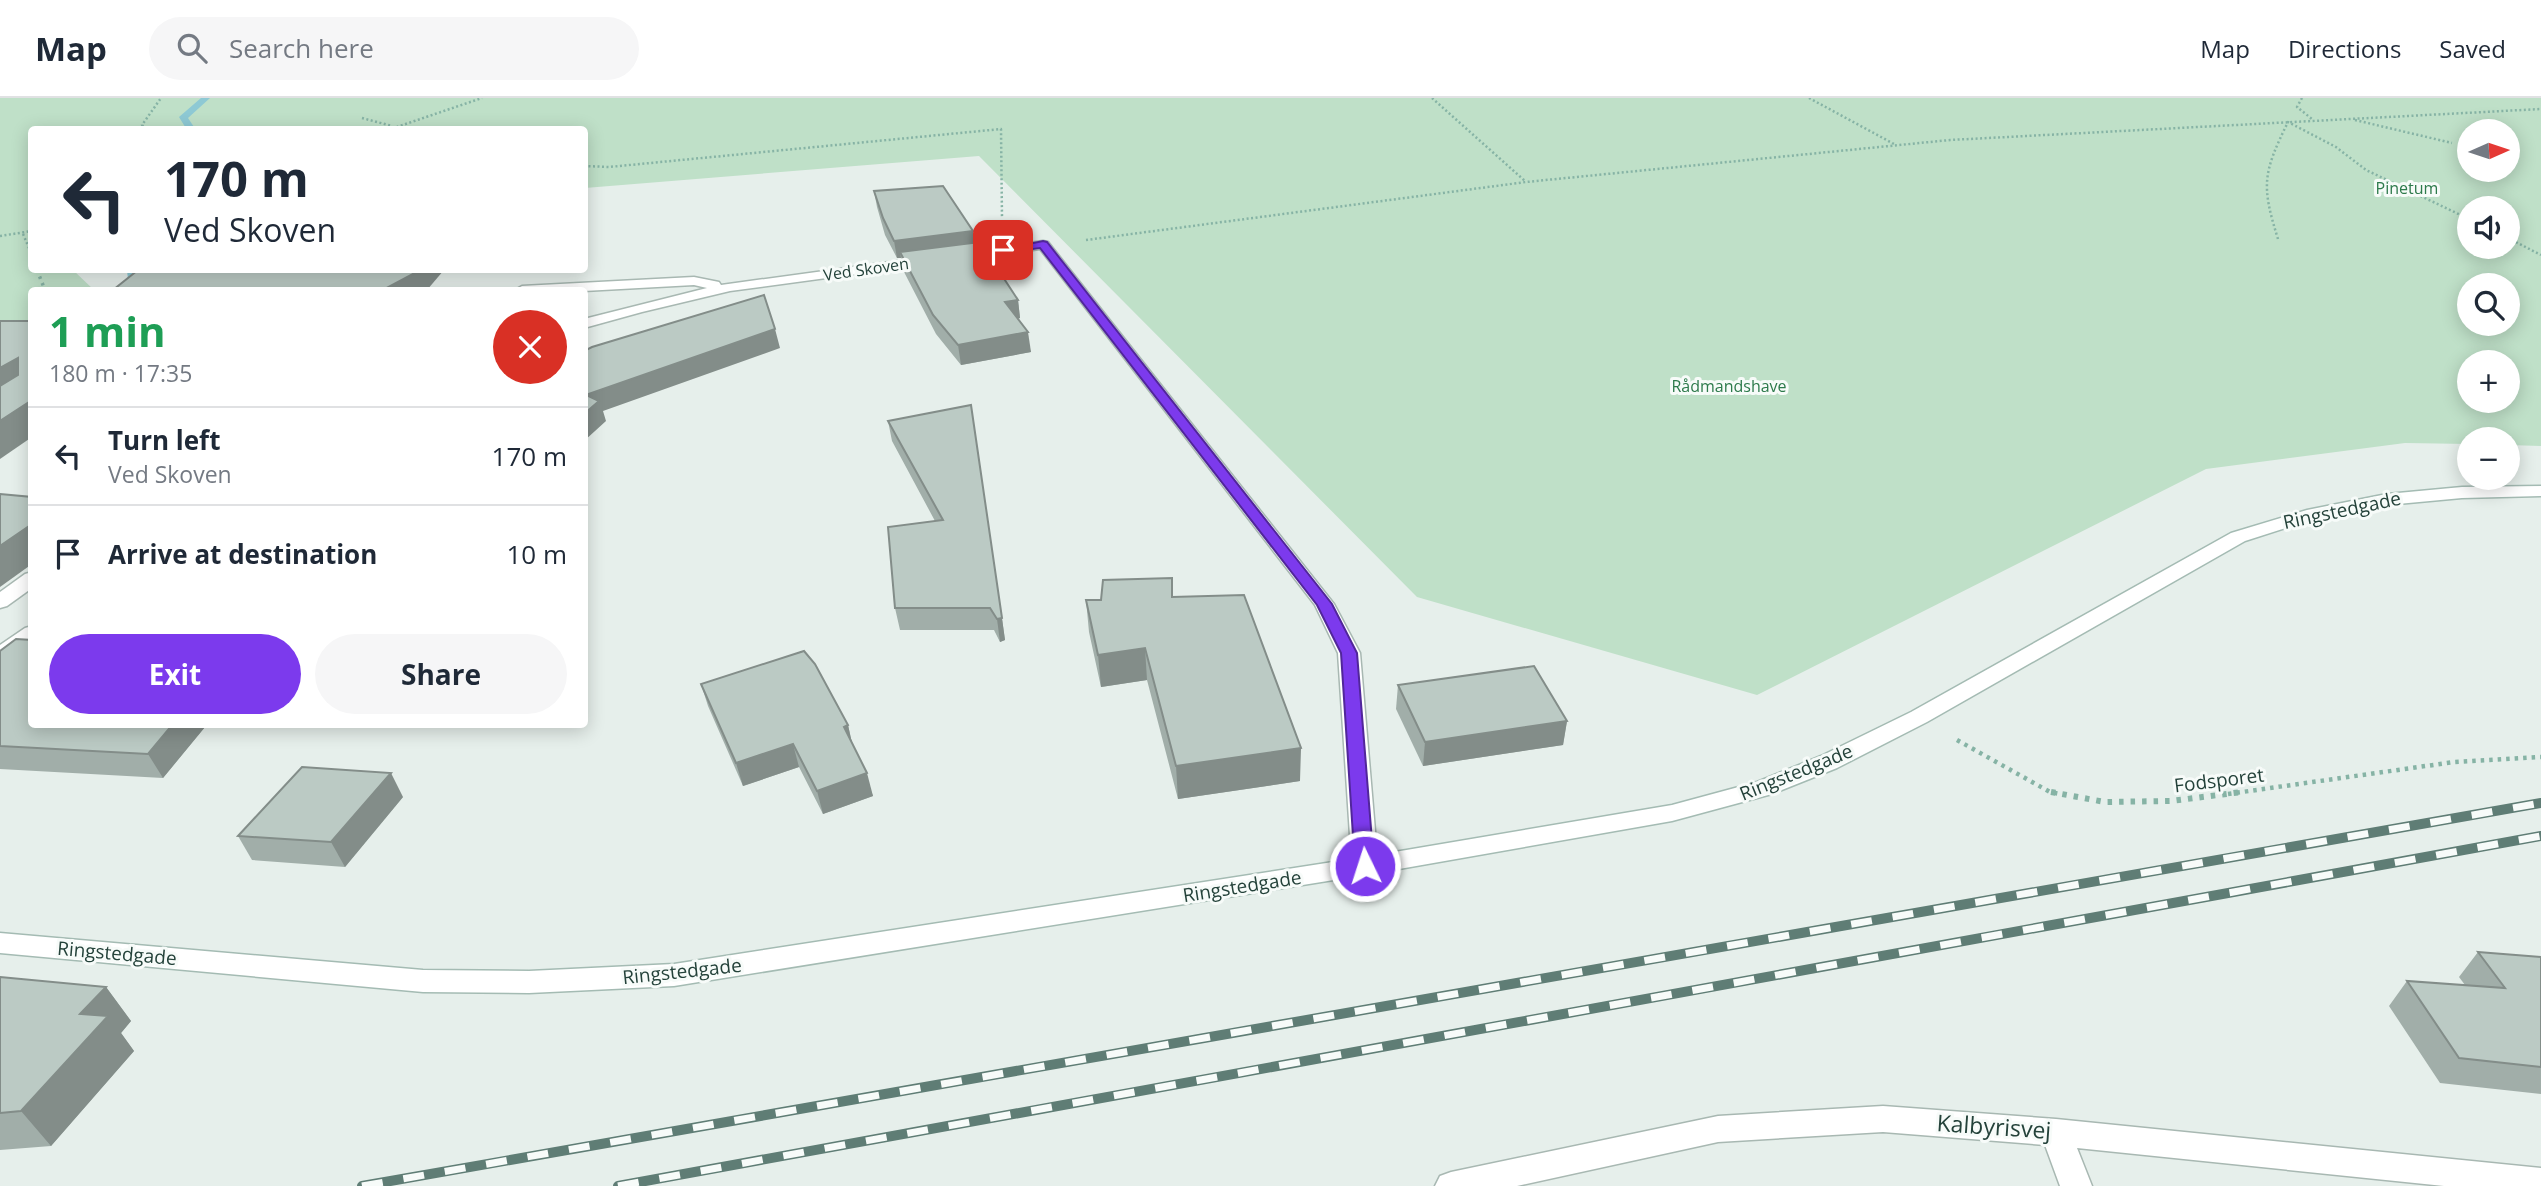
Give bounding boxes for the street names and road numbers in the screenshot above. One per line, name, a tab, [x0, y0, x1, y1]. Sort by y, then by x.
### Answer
street label: Ved Skoven	[822, 252, 910, 286]
street label: Ringstedgade	[2281, 485, 2403, 535]
street label: Ringstedgade	[1736, 738, 1856, 806]
street label: Fodsporet	[2173, 762, 2266, 798]
street label: Ringstedgade	[1181, 864, 1303, 908]
street label: Ringstedgade	[56, 935, 178, 971]
street label: Ringstedgade	[621, 952, 743, 990]
street label: Kalbyrisvej	[1936, 1106, 2052, 1146]

